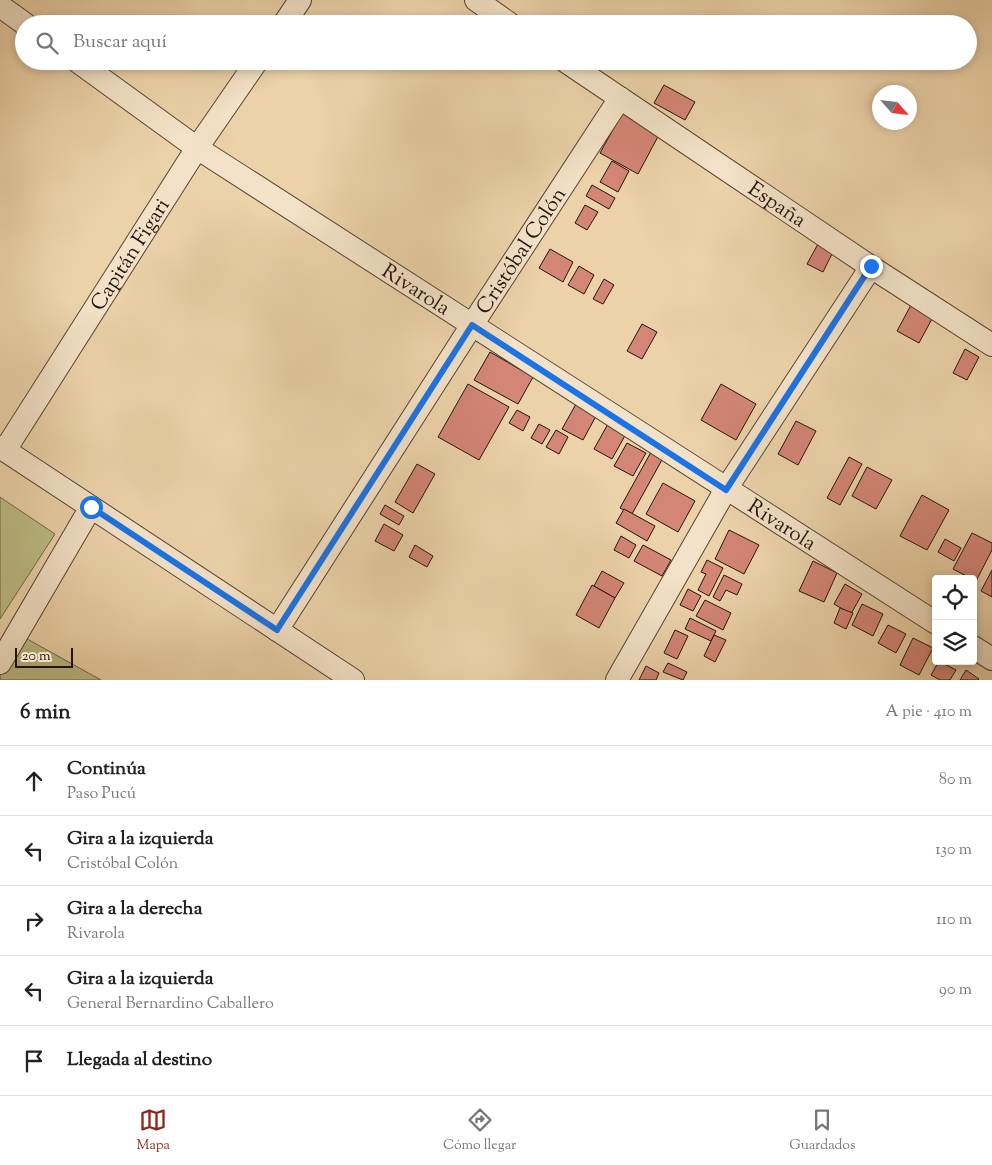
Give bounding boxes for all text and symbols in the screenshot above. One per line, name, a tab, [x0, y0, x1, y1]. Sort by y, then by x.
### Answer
search box	[15, 15, 977, 70]
icon: search	[33, 29, 61, 57]
text: Buscar aquí	[73, 29, 167, 56]
north arrow	[872, 85, 917, 130]
street label: España	[741, 175, 812, 236]
street label: Cristóbal Colón	[470, 182, 575, 321]
street label: Capitán Figari	[84, 193, 178, 317]
route end	[860, 255, 883, 278]
street label: Rivarola	[375, 257, 456, 324]
street label: Rivarola	[741, 493, 822, 559]
route start	[80, 496, 103, 519]
map controls	[932, 575, 977, 665]
button: locate	[932, 575, 977, 620]
button: layers	[932, 620, 977, 665]
scale bar	[15, 645, 72, 668]
text: 20 m	[22, 647, 51, 667]
text: 6 min	[20, 698, 71, 728]
text: A pie · 410 m	[886, 701, 972, 724]
text: Continúa	[67, 756, 146, 783]
icon: ahead	[20, 767, 48, 795]
text: 80 m	[939, 769, 972, 792]
text: Paso Pucú	[67, 783, 136, 806]
text: Gira a la izquierda	[67, 826, 213, 853]
icon: left	[20, 837, 48, 865]
text: 130 m	[935, 839, 972, 862]
text: Cristóbal Colón	[67, 853, 178, 876]
text: Gira a la derecha	[67, 896, 202, 923]
icon: right	[20, 907, 48, 935]
text: 110 m	[936, 909, 972, 932]
text: Rivarola	[67, 923, 125, 946]
text: Gira a la izquierda	[67, 966, 213, 993]
icon: left	[20, 977, 48, 1005]
text: 90 m	[939, 979, 972, 1002]
text: General Bernardino Caballero	[67, 993, 274, 1016]
icon: arrive	[20, 1047, 48, 1075]
text: Llegada al destino	[67, 1047, 212, 1074]
tab: Mapa	[137, 1106, 170, 1156]
tab: Cómo llegar	[443, 1106, 516, 1156]
tab: Guardados	[789, 1106, 855, 1156]

